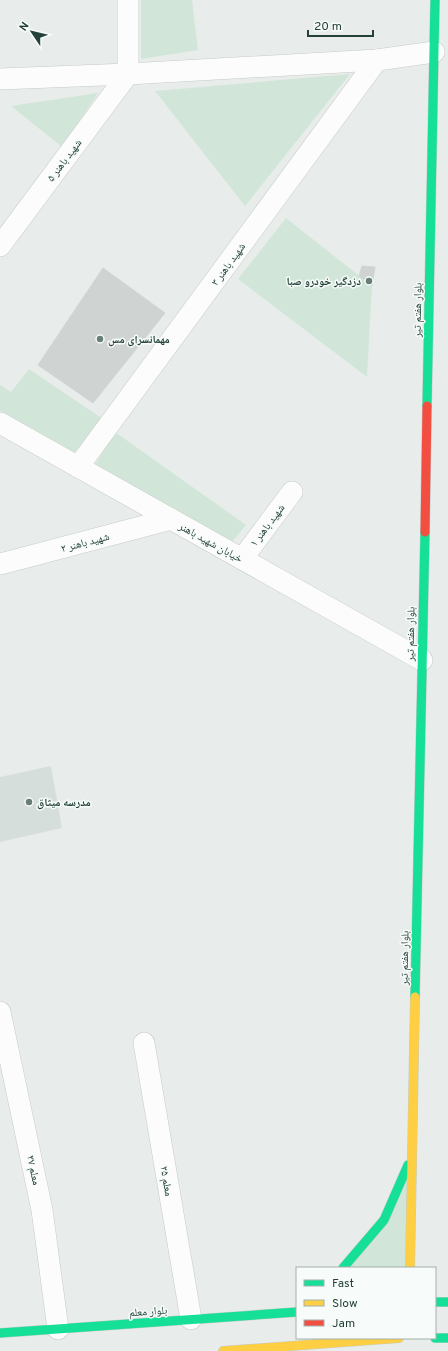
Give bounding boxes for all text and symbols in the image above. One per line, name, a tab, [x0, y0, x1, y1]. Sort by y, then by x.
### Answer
north arrow	[12, 12, 52, 52]
scale bar	[308, 12, 373, 38]
text: 20 m	[314, 19, 342, 35]
text: N	[17, 20, 33, 34]
street label: شهید باهنر ۵	[44, 137, 85, 185]
street label: شهید باهنر ۳	[209, 240, 249, 289]
place label: دزدگیر خودرو صبا	[287, 275, 361, 289]
marker: دزدگیر خودرو صبا	[364, 276, 374, 286]
street label: بلوار هفتم تیر	[411, 283, 425, 338]
place label: مهمانسرای مس	[108, 333, 170, 347]
marker: مهمانسرای مس	[95, 334, 105, 344]
street label: شهید باهنر ۱	[247, 502, 288, 550]
street label: خیابان شهید باهنر	[175, 519, 245, 566]
street label: شهید باهنر ۲	[59, 530, 111, 556]
street label: بلوار هفتم تیر	[404, 607, 418, 662]
place label: مدرسه میثاق	[37, 796, 91, 810]
marker: مدرسه میثاق	[24, 797, 34, 807]
street label: بلوار هفتم تیر	[398, 931, 412, 986]
street label: معلم ۲۷	[23, 1154, 43, 1187]
street label: معلم ۲۵	[156, 1165, 176, 1197]
legend	[296, 1267, 436, 1339]
text: Fast	[332, 1276, 354, 1292]
text: Slow	[332, 1296, 358, 1312]
street label: بلوار معلم	[128, 1304, 168, 1320]
text: Jam	[332, 1316, 355, 1332]

